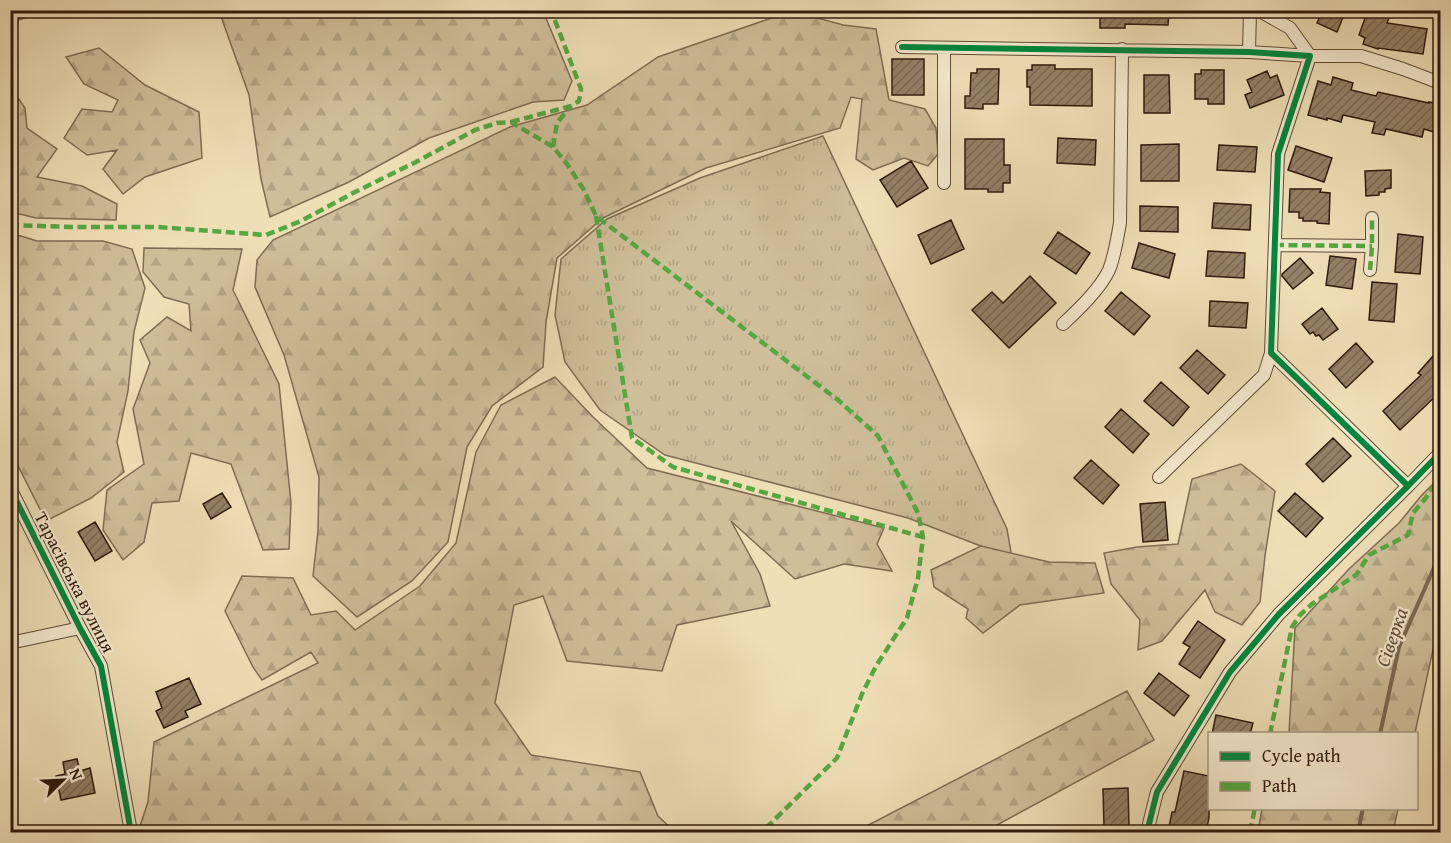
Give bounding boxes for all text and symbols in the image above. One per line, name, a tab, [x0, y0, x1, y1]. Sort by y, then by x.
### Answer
street label: Тарасівська вулиця	[28, 507, 122, 657]
water label: Сіверка	[1367, 603, 1415, 670]
legend	[1208, 732, 1418, 810]
text: Cycle path	[1262, 742, 1341, 769]
north arrow	[33, 750, 93, 810]
text: N	[64, 764, 90, 784]
text: Path	[1262, 772, 1297, 799]

